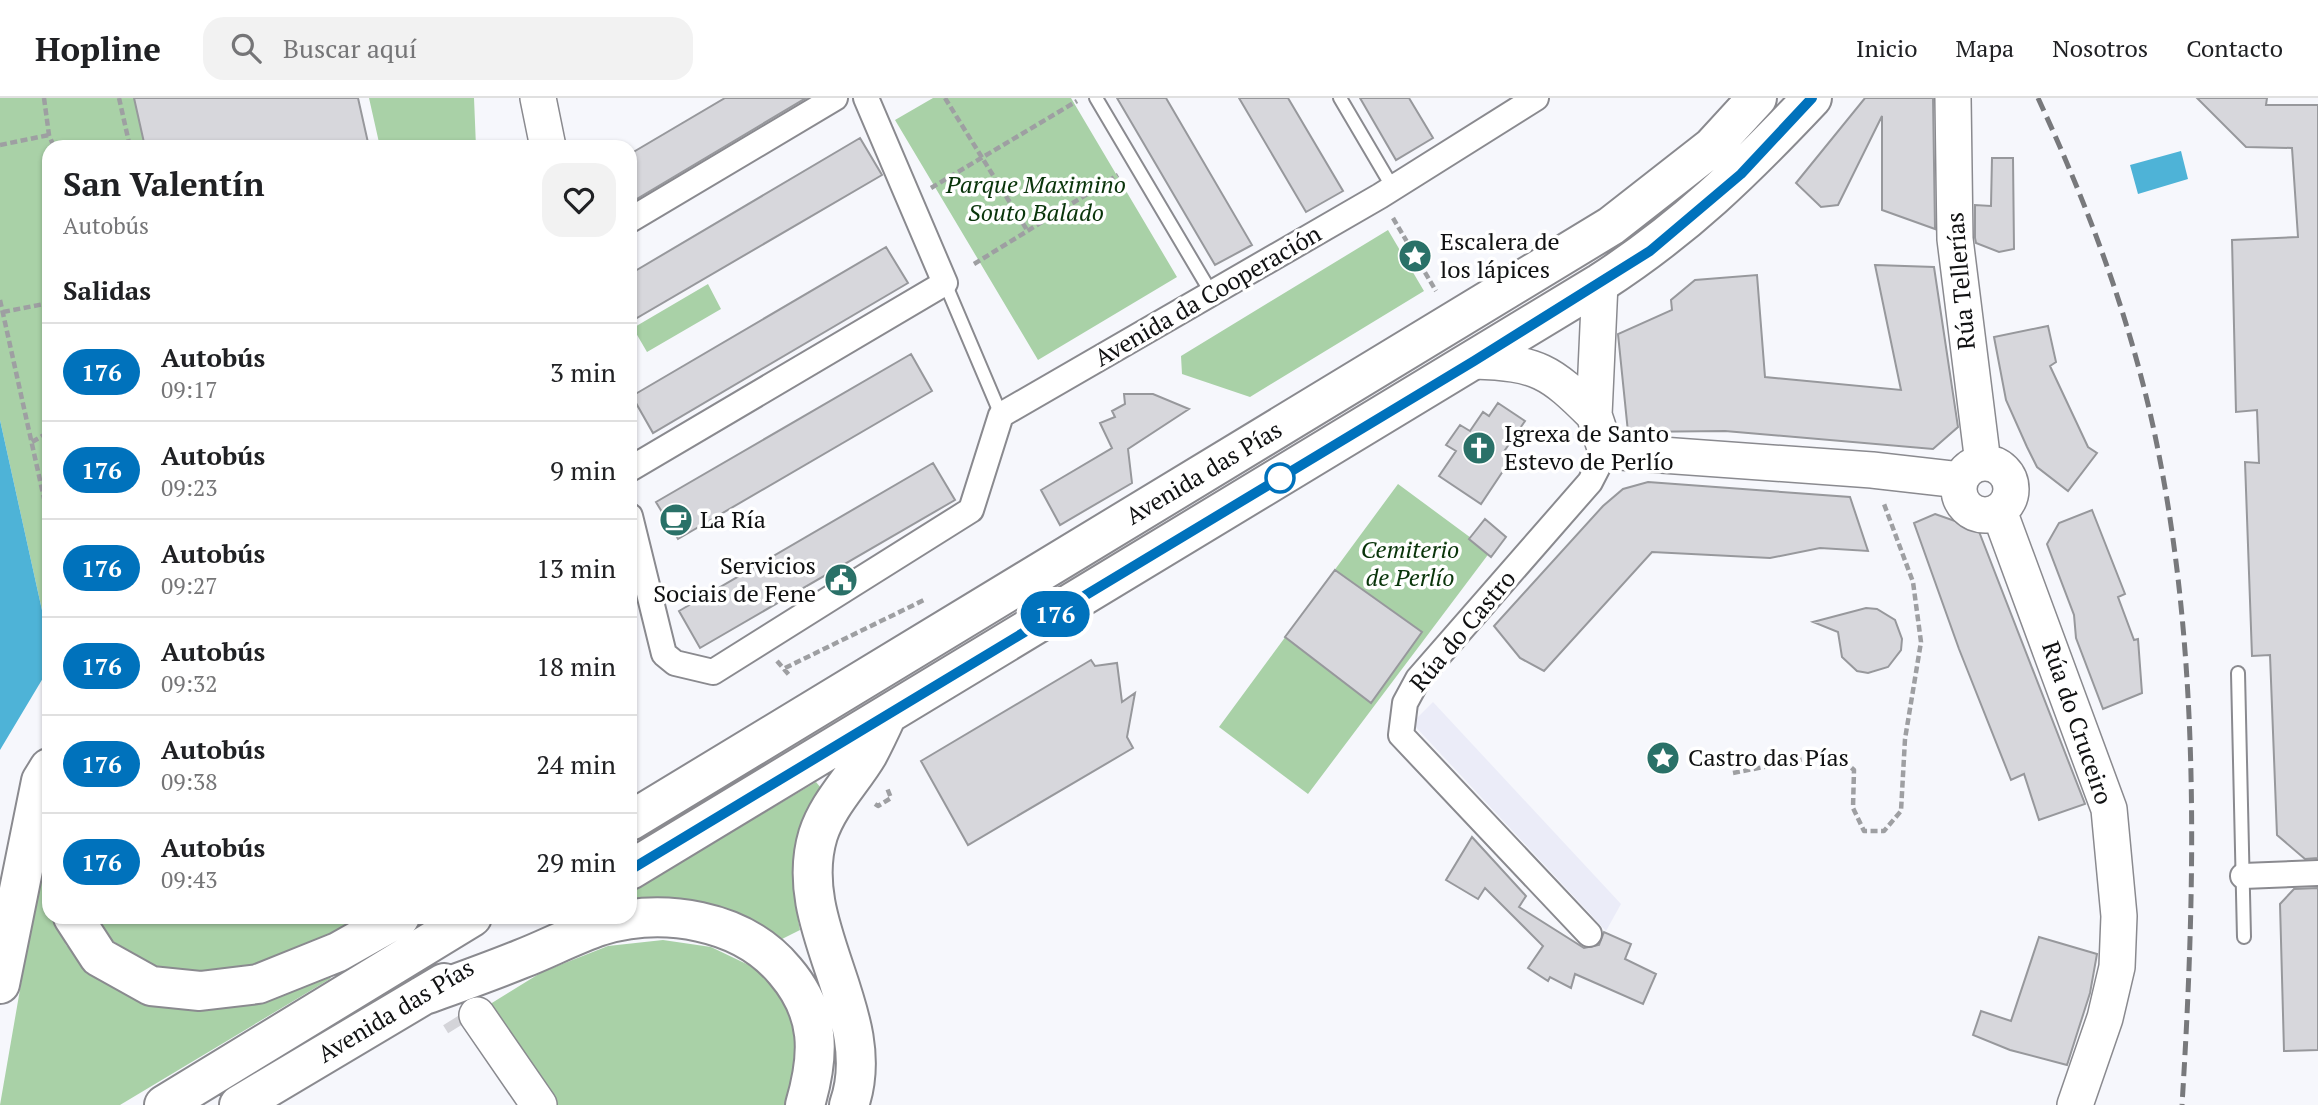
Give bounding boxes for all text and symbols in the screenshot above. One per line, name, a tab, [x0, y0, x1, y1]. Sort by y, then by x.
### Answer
search box	[203, 17, 693, 80]
text: Hopline	[35, 27, 161, 70]
icon: search	[227, 29, 265, 67]
text: Buscar aquí	[283, 31, 417, 65]
text: Inicio	[1856, 32, 1918, 64]
text: Mapa	[1956, 32, 2014, 64]
text: Nosotros	[2052, 32, 2148, 64]
text: Contacto	[2186, 32, 2283, 64]
text: San Valentín	[63, 162, 264, 205]
button: heart	[542, 163, 616, 237]
park label: Parque Maximino Souto Balado	[945, 168, 1126, 228]
text: Autobús	[63, 210, 149, 241]
street label: Rúa Tellerías	[1938, 211, 1982, 351]
street label: Avenida da Cooperación	[1088, 217, 1327, 373]
place label: Escalera de los lápices	[1440, 225, 1560, 285]
place icon: Escalera de los lápices	[1396, 237, 1434, 275]
text: Salidas	[63, 273, 151, 307]
text: Autobús	[161, 340, 265, 374]
text: 3 min	[550, 355, 616, 389]
text: 176	[81, 356, 122, 388]
text: 09:17	[161, 374, 218, 405]
street label: Avenida das Pías	[1119, 413, 1288, 531]
place label: Igrexa de Santo Estevo de Perlío	[1504, 417, 1674, 477]
church icon: Igrexa de Santo Estevo de Perlío	[1460, 429, 1498, 467]
text: Autobús	[161, 438, 265, 472]
text: 9 min	[550, 453, 616, 487]
text: 176	[81, 454, 122, 486]
unlabelled marker	[1265, 463, 1295, 493]
text: 09:23	[161, 472, 218, 503]
cafe icon: La Ría	[657, 501, 695, 539]
place label: La Ría	[700, 503, 766, 535]
park label: Cemiterio de Perlío	[1361, 533, 1459, 593]
text: Autobús	[161, 536, 265, 570]
place label: Servicios Sociais de Fene	[653, 549, 816, 609]
text: 13 min	[536, 551, 616, 585]
text: 176	[81, 552, 122, 584]
public building icon: Servicios Sociais de Fene	[822, 561, 860, 599]
street label: Rúa do Castro	[1402, 563, 1522, 698]
text: 09:27	[161, 570, 218, 601]
line badge: 176	[1015, 591, 1095, 637]
text: 176	[1035, 598, 1075, 630]
text: Autobús	[161, 634, 265, 668]
street label: Rúa do Cruceiro	[2035, 637, 2121, 808]
text: 18 min	[536, 649, 616, 683]
text: 176	[81, 650, 122, 682]
text: 09:32	[161, 668, 218, 699]
text: Autobús	[161, 732, 265, 766]
place icon: Castro das Pías	[1644, 739, 1682, 777]
place label: Castro das Pías	[1688, 741, 1849, 773]
text: 24 min	[536, 747, 616, 781]
text: 176	[81, 748, 122, 780]
text: 09:38	[161, 766, 218, 797]
text: Autobús	[161, 830, 265, 864]
text: 29 min	[536, 845, 616, 879]
text: 176	[81, 846, 122, 878]
text: 09:43	[161, 864, 218, 895]
street label: Avenida das Pías	[311, 951, 480, 1069]

